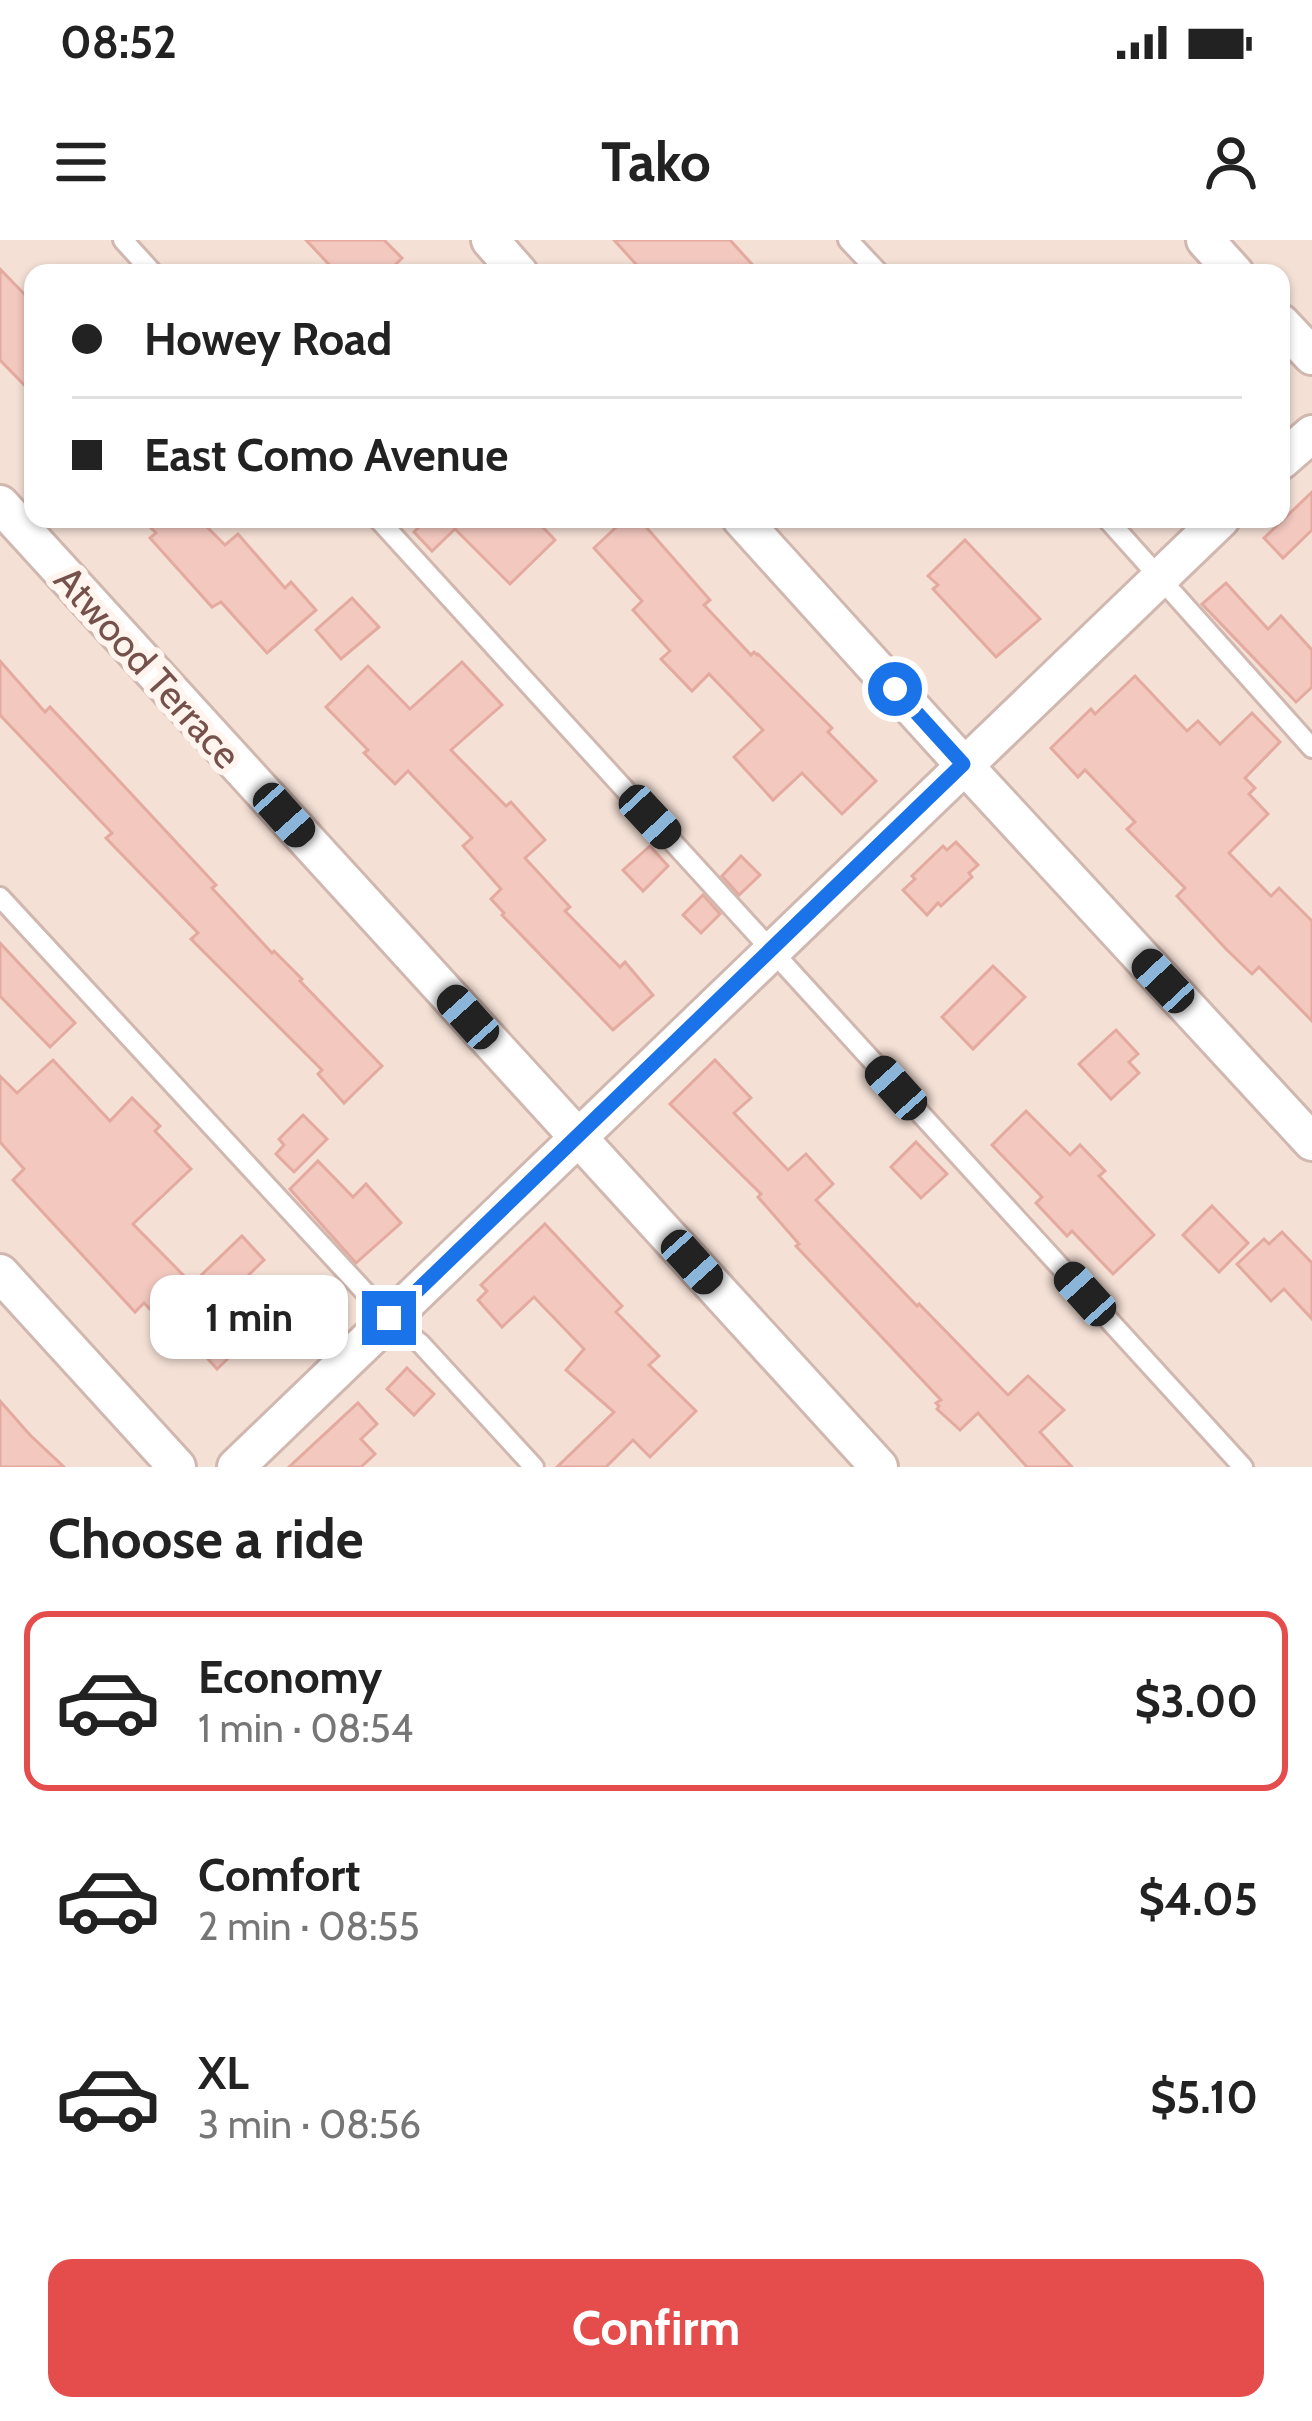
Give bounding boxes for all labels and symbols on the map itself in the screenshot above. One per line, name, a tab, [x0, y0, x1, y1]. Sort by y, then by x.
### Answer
street label: Atwood Terrace	[45, 556, 251, 778]
route start	[868, 662, 922, 716]
car	[247, 776, 321, 854]
car	[612, 778, 688, 856]
car	[1125, 942, 1201, 1020]
car	[431, 978, 505, 1056]
car	[859, 1049, 933, 1127]
car	[655, 1223, 729, 1301]
car	[1048, 1255, 1122, 1333]
callout: 1 min	[149, 1276, 347, 1360]
route end	[362, 1291, 416, 1345]

